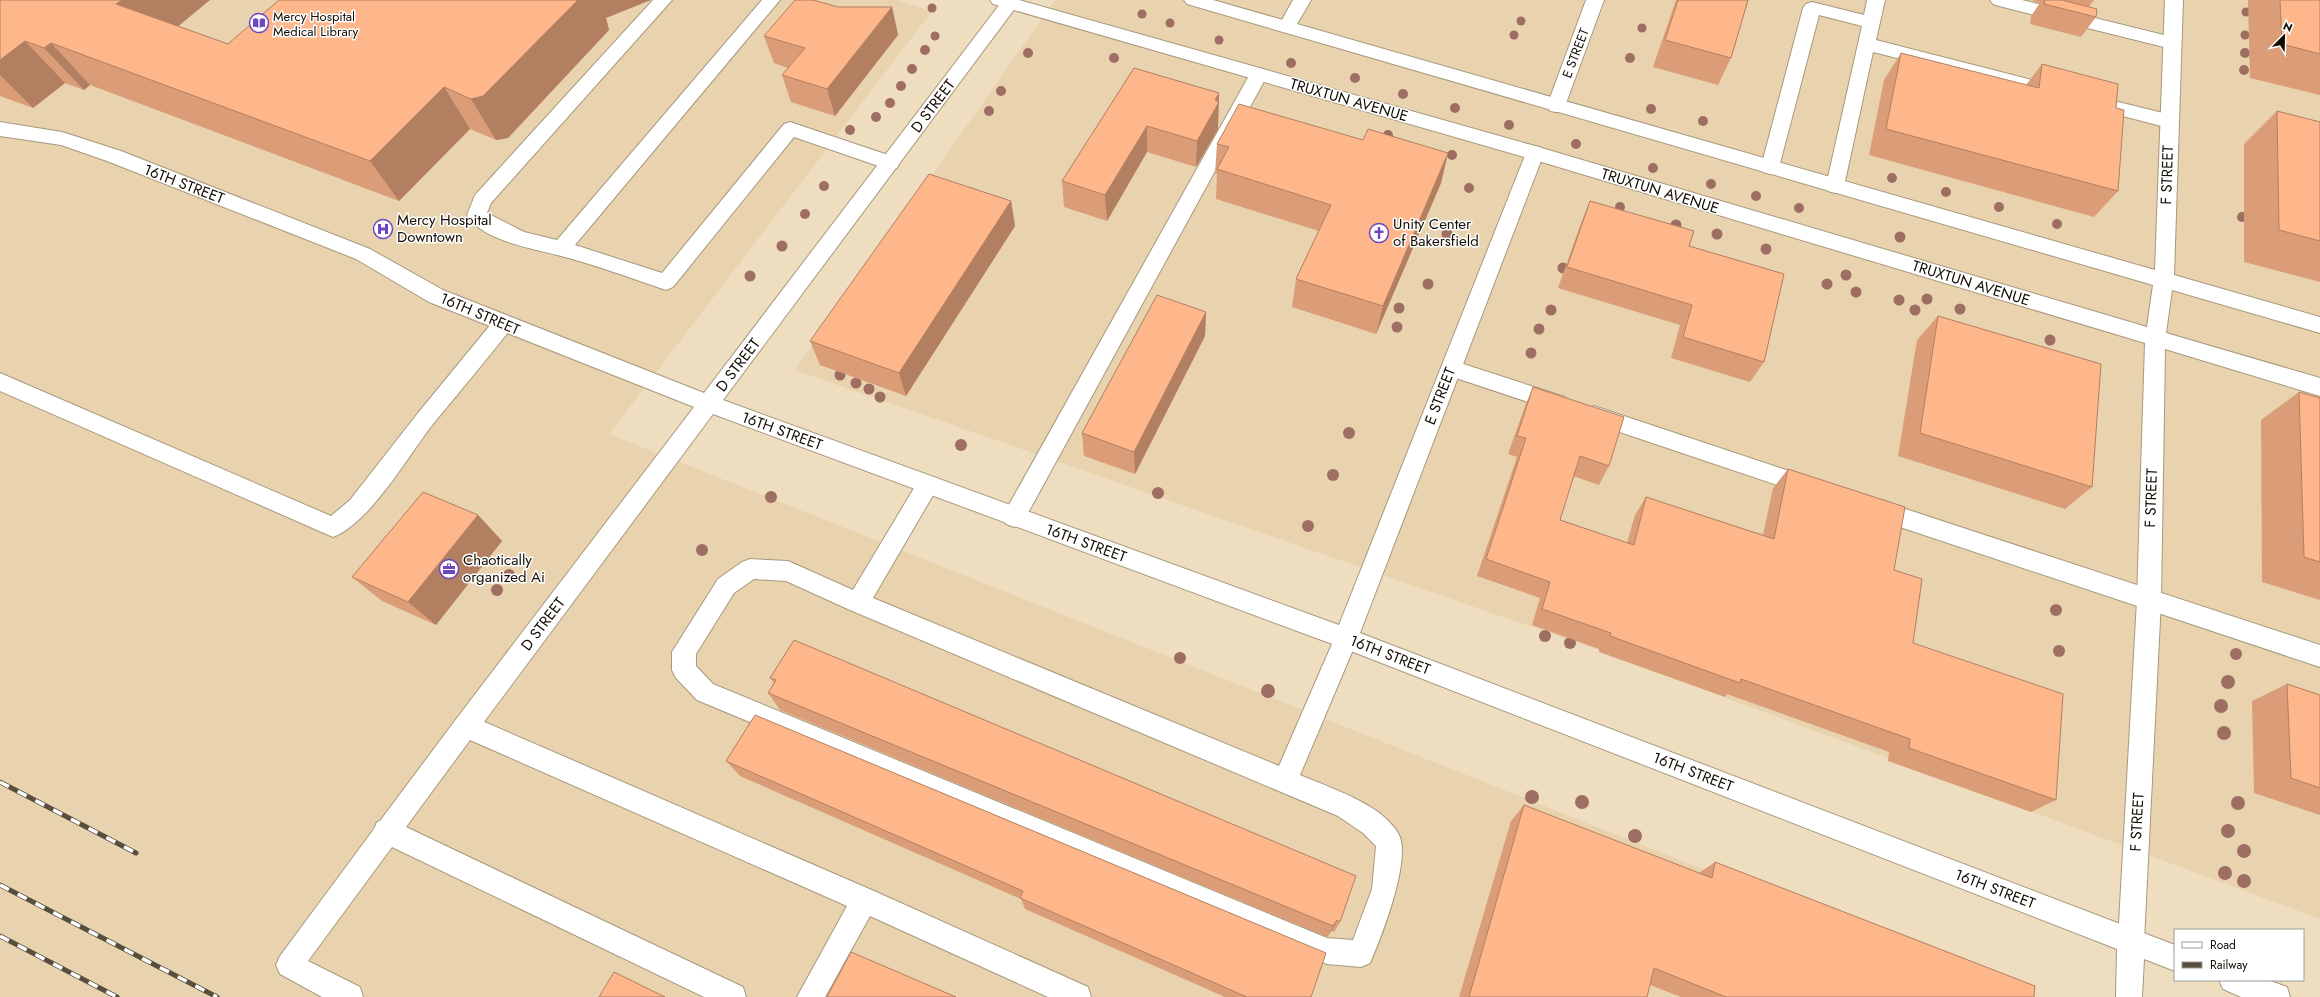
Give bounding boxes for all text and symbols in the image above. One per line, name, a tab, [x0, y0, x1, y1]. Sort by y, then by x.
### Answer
place label: Mercy Hospital Medical Library	[273, 7, 359, 41]
library icon: Mercy Hospital Medical Library	[248, 12, 270, 34]
north arrow	[2264, 16, 2304, 56]
text: N	[2281, 18, 2295, 36]
street label: E STREET	[1557, 26, 1594, 81]
street label: TRUXTUN AVENUE	[1287, 73, 1411, 127]
street label: D STREET	[906, 75, 960, 137]
street label: F STREET	[2155, 145, 2179, 205]
street label: 16TH STREET	[141, 159, 227, 209]
street label: TRUXTUN AVENUE	[1599, 163, 1721, 219]
place label: Mercy Hospital Downtown	[397, 209, 492, 248]
place label: Unity Center of Bakersfield	[1393, 213, 1479, 252]
hospital icon: Mercy Hospital Downtown	[372, 218, 394, 240]
church icon: Unity Center of Bakersfield	[1368, 222, 1390, 244]
street label: TRUXTUN AVENUE	[1910, 255, 2032, 311]
street label: 16TH STREET	[437, 287, 523, 341]
street label: D STREET	[711, 334, 765, 396]
street label: E STREET	[1419, 364, 1461, 428]
street label: 16TH STREET	[738, 406, 826, 456]
street label: F STREET	[2139, 468, 2163, 528]
street label: 16TH STREET	[1042, 518, 1130, 568]
place label: Chaotically organized Ai	[463, 549, 545, 588]
office icon: Chaotically organized Ai	[438, 558, 460, 580]
street label: D STREET	[516, 593, 570, 655]
street label: 16TH STREET	[1347, 630, 1433, 680]
street label: 16TH STREET	[1650, 747, 1736, 797]
street label: F STREET	[2124, 792, 2150, 852]
street label: 16TH STREET	[1952, 864, 2038, 914]
legend	[2174, 929, 2304, 981]
text: Road	[2210, 936, 2236, 954]
text: Railway	[2210, 956, 2248, 974]

